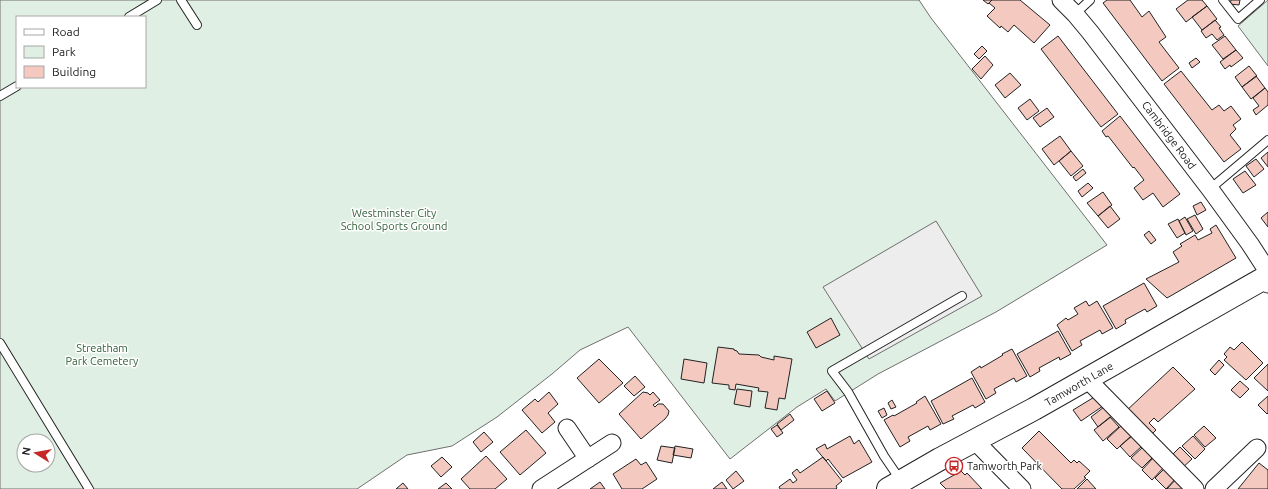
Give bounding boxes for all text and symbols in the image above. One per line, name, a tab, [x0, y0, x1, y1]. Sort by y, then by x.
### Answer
legend	[16, 16, 146, 88]
text: Road	[52, 25, 80, 38]
text: Park	[52, 45, 76, 58]
text: Building	[52, 65, 96, 78]
street label: Cambridge Road	[1140, 99, 1198, 171]
park label: Westminster City School Sports Ground	[341, 207, 447, 232]
park label: Streatham Park Cemetery	[66, 342, 139, 367]
street label: Tamworth Lane	[1043, 360, 1115, 408]
north arrow	[16, 433, 56, 473]
text: N	[20, 446, 33, 456]
bus stop icon: Tamworth Park	[944, 456, 964, 476]
place label: Tamworth Park	[967, 460, 1042, 472]

